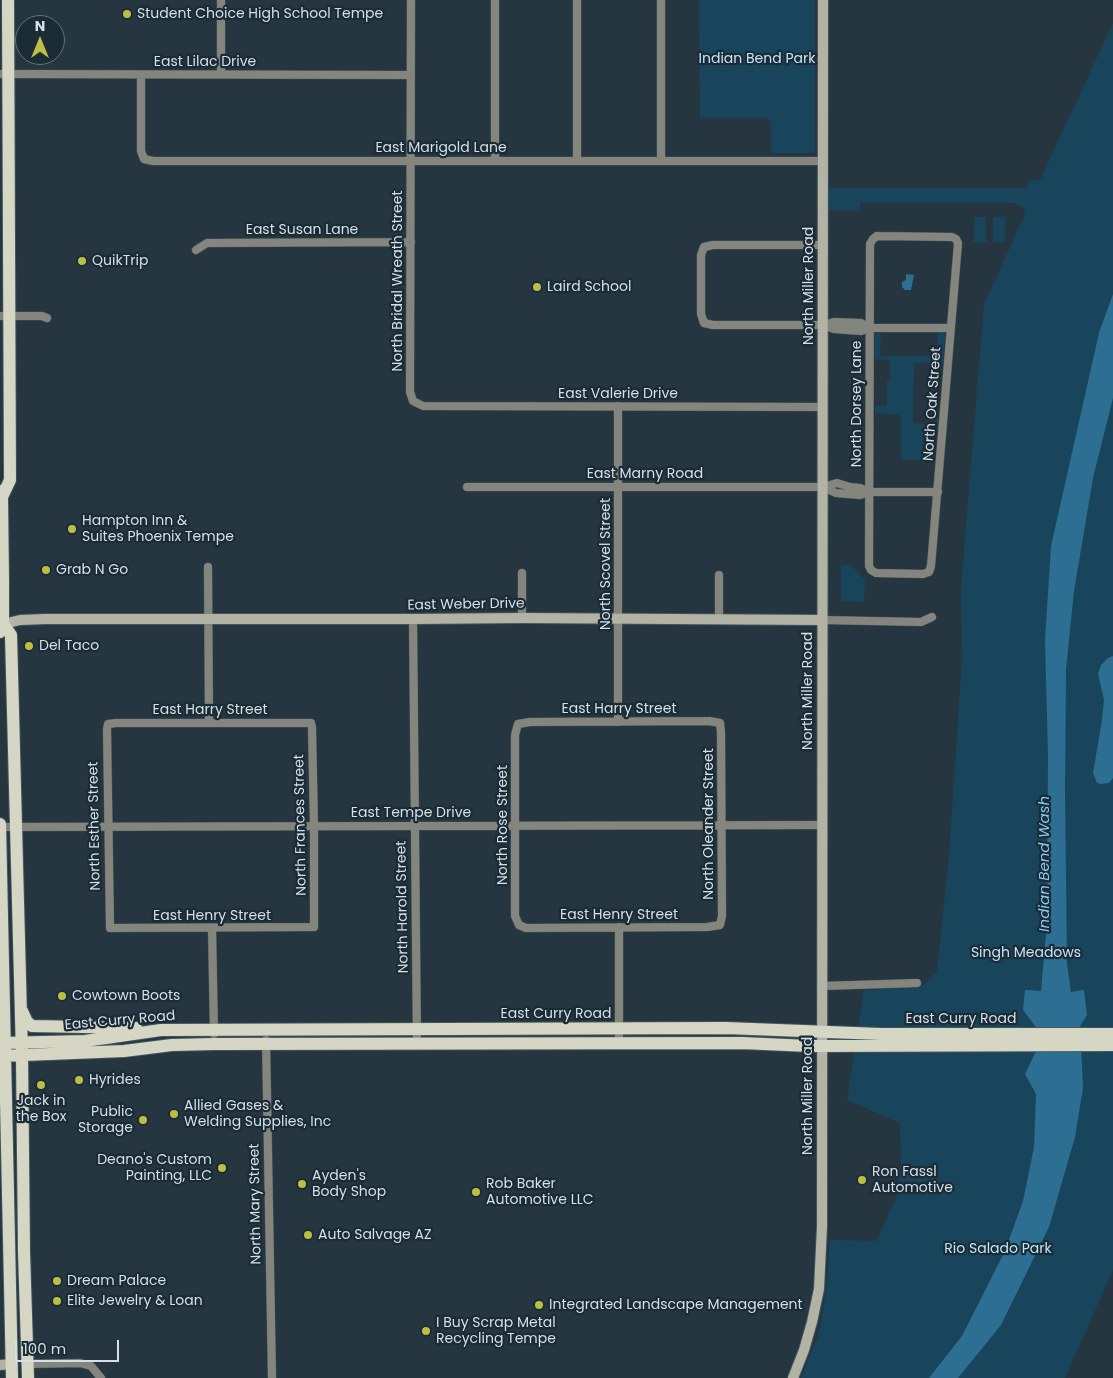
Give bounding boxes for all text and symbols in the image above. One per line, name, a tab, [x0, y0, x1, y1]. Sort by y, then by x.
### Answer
place label: Student Choice High School Tempe	[137, 6, 383, 22]
marker: Student Choice High School Tempe	[121, 8, 133, 20]
north arrow	[15, 15, 65, 65]
text: N	[35, 16, 45, 36]
park label: Indian Bend Park	[699, 51, 815, 67]
street label: East Lilac Drive	[154, 54, 256, 70]
street label: East Marigold Lane	[375, 140, 507, 156]
street label: North Bridal Wreath Street	[390, 191, 406, 371]
street label: East Susan Lane	[246, 222, 358, 238]
street label: North Miller Road	[801, 227, 817, 345]
place label: QuikTrip	[92, 253, 148, 269]
marker: QuikTrip	[76, 255, 88, 267]
place label: Laird School	[547, 279, 631, 295]
marker: Laird School	[531, 281, 543, 293]
street label: North Dorsey Lane	[849, 341, 865, 467]
street label: North Oak Street	[921, 346, 945, 462]
street label: East Valerie Drive	[558, 386, 678, 402]
street label: East Marny Road	[587, 466, 703, 482]
street label: North Scovel Street	[598, 498, 614, 630]
place label: Hampton Inn & Suites Phoenix Tempe	[82, 513, 234, 546]
marker: Hampton Inn & Suites Phoenix Tempe	[66, 523, 78, 535]
place label: Grab N Go	[56, 562, 128, 578]
marker: Grab N Go	[40, 564, 52, 576]
street label: East Weber Drive	[407, 596, 525, 614]
street label: North Miller Road	[800, 632, 816, 750]
place label: Del Taco	[39, 638, 99, 654]
marker: Del Taco	[23, 640, 35, 652]
street label: East Harry Street	[562, 701, 676, 717]
street label: East Harry Street	[153, 702, 267, 718]
street label: North Oleander Street	[701, 748, 717, 900]
street label: North Frances Street	[291, 754, 311, 896]
street label: North Esther Street	[85, 761, 105, 891]
street label: North Rose Street	[495, 765, 511, 885]
water label: Indian Bend Wash	[1036, 796, 1054, 932]
street label: East Tempe Drive	[351, 805, 471, 821]
street label: North Harold Street	[393, 840, 413, 974]
street label: East Henry Street	[560, 907, 678, 923]
street label: East Henry Street	[153, 908, 271, 924]
park label: Singh Meadows	[971, 945, 1081, 961]
place label: Cowtown Boots	[72, 988, 180, 1004]
marker: Cowtown Boots	[56, 990, 68, 1002]
street label: East Curry Road	[500, 1006, 612, 1022]
street label: East Curry Road	[64, 1008, 176, 1034]
street label: East Curry Road	[905, 1011, 1017, 1027]
street label: North Miller Road	[800, 1037, 816, 1155]
place label: Hyrides	[89, 1072, 141, 1088]
marker: Hyrides	[73, 1074, 85, 1086]
marker: Jack in the Box	[35, 1079, 47, 1091]
place label: Jack in the Box	[16, 1093, 66, 1126]
place label: Allied Gases & Welding Supplies, Inc	[184, 1098, 331, 1130]
place label: Public Storage	[78, 1104, 133, 1136]
marker: Allied Gases & Welding Supplies, Inc	[168, 1108, 180, 1120]
marker: Public Storage	[137, 1114, 149, 1126]
street label: North Mary Street	[247, 1143, 265, 1265]
place label: Deano's Custom Painting, LLC	[97, 1152, 212, 1184]
marker: Deano's Custom Painting, LLC	[216, 1162, 228, 1174]
place label: Ron Fassl Automotive	[872, 1164, 953, 1196]
place label: Ayden's Body Shop	[312, 1168, 386, 1200]
marker: Ron Fassl Automotive	[856, 1174, 868, 1186]
place label: Rob Baker Automotive LLC	[486, 1176, 594, 1208]
marker: Ayden's Body Shop	[296, 1178, 308, 1190]
marker: Rob Baker Automotive LLC	[470, 1186, 482, 1198]
place label: Auto Salvage AZ	[318, 1227, 432, 1243]
marker: Auto Salvage AZ	[302, 1229, 314, 1241]
park label: Rio Salado Park	[944, 1241, 1052, 1257]
place label: Dream Palace	[67, 1273, 166, 1289]
marker: Dream Palace	[51, 1275, 63, 1287]
place label: Elite Jewelry & Loan	[67, 1293, 203, 1309]
marker: Elite Jewelry & Loan	[51, 1295, 63, 1307]
place label: Integrated Landscape Management	[549, 1297, 803, 1313]
marker: Integrated Landscape Management	[533, 1299, 545, 1311]
place label: I Buy Scrap Metal Recycling Tempe	[436, 1315, 556, 1348]
marker: I Buy Scrap Metal Recycling Tempe	[420, 1325, 432, 1337]
scale bar	[18, 1330, 121, 1362]
text: 100 m	[23, 1338, 66, 1359]

